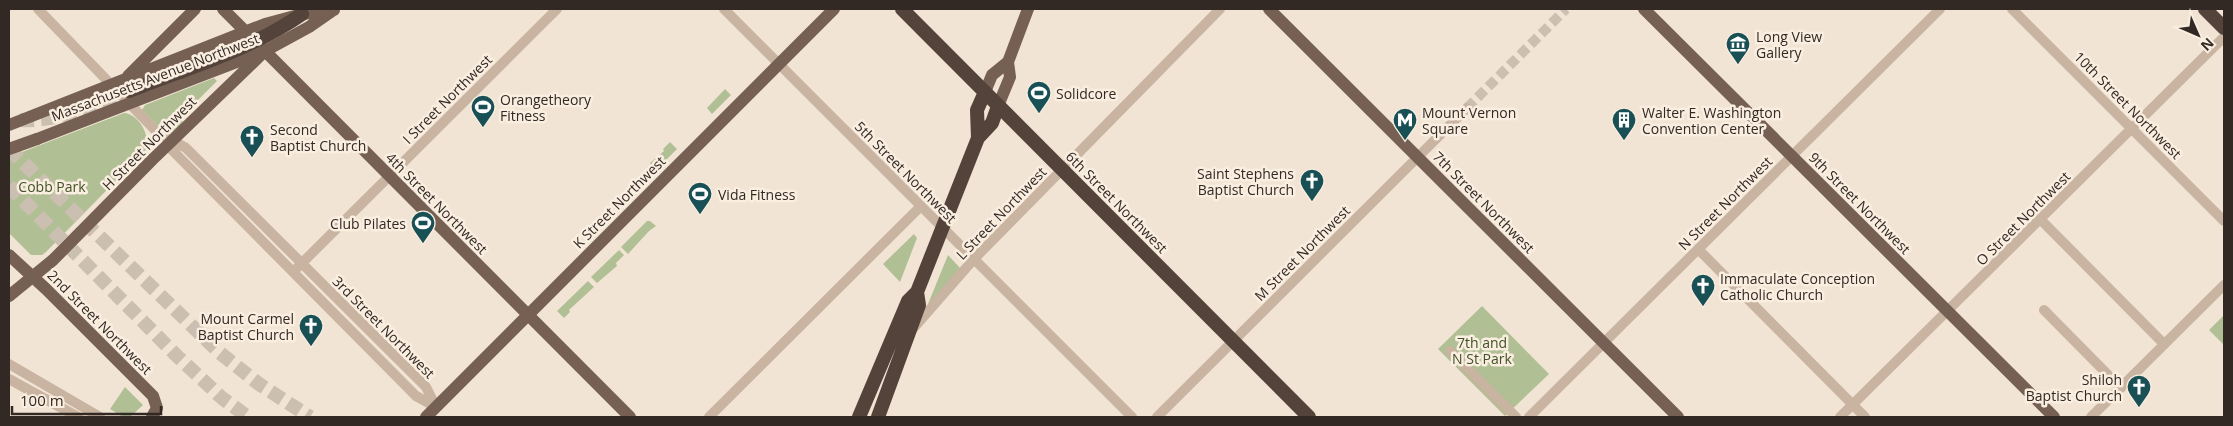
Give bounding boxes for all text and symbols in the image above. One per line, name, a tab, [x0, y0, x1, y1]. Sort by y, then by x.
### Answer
north arrow	[2173, 10, 2223, 60]
place label: Long View Gallery	[1756, 27, 1822, 62]
street label: Massachusetts Avenue Northwest	[48, 28, 262, 126]
museum icon: Long View Gallery	[1725, 31, 1751, 65]
text: N	[2197, 34, 2218, 55]
street label: 10th Street Northwest	[2070, 47, 2186, 163]
street label: I Street Northwest	[398, 50, 496, 148]
sports icon: Solidcore	[1026, 80, 1052, 114]
place label: Solidcore	[1056, 84, 1117, 103]
place label: Orangetheory Fitness	[500, 90, 592, 125]
street label: H Street Northwest	[98, 92, 200, 194]
sports icon: Orangetheory Fitness	[470, 94, 496, 128]
place label: Mount Vernon Square	[1422, 103, 1516, 138]
place label: Walter E. Washington Convention Center	[1642, 103, 1781, 138]
metro station icon: Mount Vernon Square	[1392, 107, 1418, 141]
building icon: Walter E. Washington Convention Center	[1611, 107, 1637, 141]
street label: 5th Street Northwest	[851, 117, 961, 227]
place label: Second Baptist Church	[270, 120, 366, 155]
church icon: Second Baptist Church	[239, 124, 265, 158]
street label: 6th Street Northwest	[1062, 147, 1172, 257]
street label: 7th Street Northwest	[1429, 147, 1539, 257]
street label: 4th Street Northwest	[382, 148, 492, 258]
street label: 9th Street Northwest	[1805, 148, 1915, 258]
street label: K Street Northwest	[569, 152, 669, 252]
street label: N Street Northwest	[1674, 152, 1776, 254]
street label: L Street Northwest	[952, 162, 1050, 264]
place label: Saint Stephens Baptist Church	[1197, 164, 1294, 199]
street label: O Street Northwest	[1972, 167, 2074, 269]
church icon: Saint Stephens Baptist Church	[1299, 168, 1325, 202]
park label: Cobb Park	[18, 177, 86, 196]
sports icon: Vida Fitness	[687, 181, 713, 215]
place label: Vida Fitness	[718, 185, 796, 204]
street label: M Street Northwest	[1250, 201, 1354, 305]
sports icon: Club Pilates	[410, 210, 436, 244]
place label: Club Pilates	[330, 214, 406, 233]
street label: 2nd Street Northwest	[44, 266, 156, 378]
place label: Immaculate Conception Catholic Church	[1720, 269, 1875, 304]
street label: 3rd Street Northwest	[329, 272, 439, 382]
church icon: Immaculate Conception Catholic Church	[1690, 273, 1716, 307]
place label: Mount Carmel Baptist Church	[198, 309, 294, 344]
church icon: Mount Carmel Baptist Church	[298, 313, 324, 347]
park label: 7th and N St Park	[1452, 333, 1513, 368]
place label: Shiloh Baptist Church	[2026, 370, 2122, 405]
church icon: Shiloh Baptist Church	[2126, 374, 2152, 408]
scale bar	[12, 384, 161, 416]
text: 100 m	[20, 390, 64, 410]

